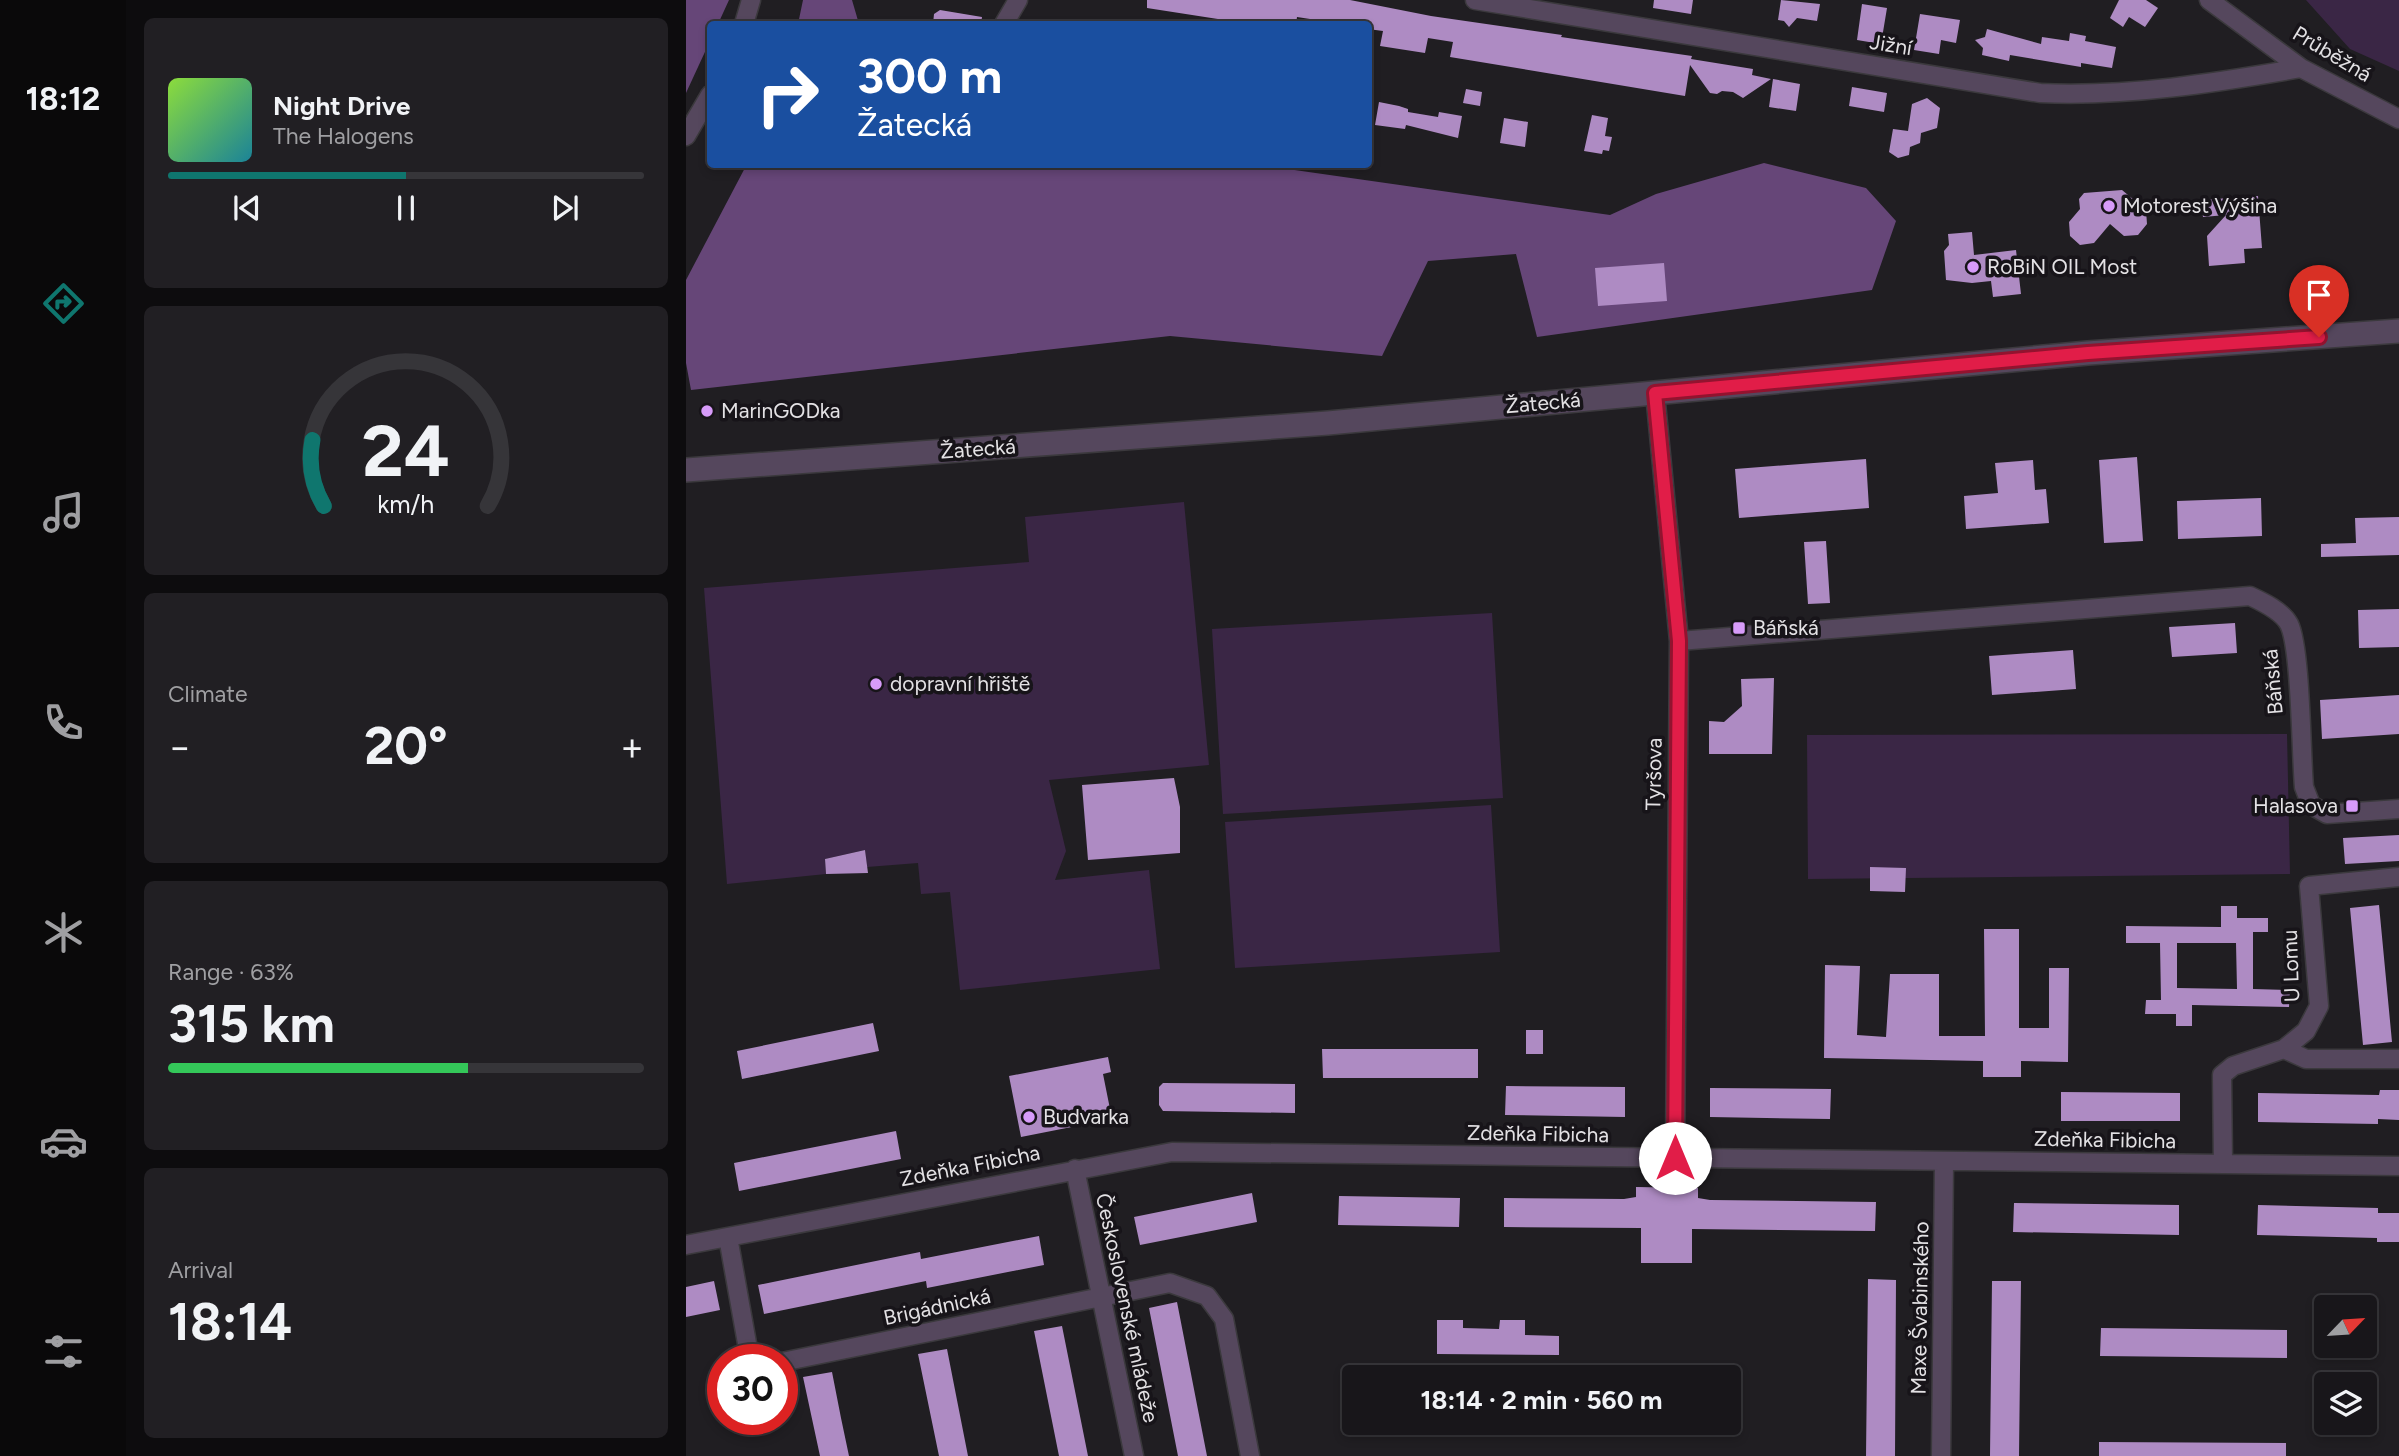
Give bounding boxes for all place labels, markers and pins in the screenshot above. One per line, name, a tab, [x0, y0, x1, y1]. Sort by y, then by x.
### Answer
place label: Motorest Výšina	[2123, 193, 2277, 218]
marker: Motorest Výšina	[2101, 198, 2117, 214]
place label: RoBiN OIL Most	[1987, 254, 2137, 279]
marker: RoBiN OIL Most	[1965, 259, 1981, 275]
pin	[2289, 265, 2349, 337]
place label: MarinGODka	[721, 398, 841, 423]
marker: MarinGODka	[699, 403, 715, 419]
place label: Báňská	[1753, 615, 1819, 640]
marker: Báňská	[1731, 620, 1747, 636]
place label: dopravní hřiště	[890, 671, 1030, 696]
marker: dopravní hřiště	[868, 676, 884, 692]
place label: Halasova	[2253, 793, 2338, 818]
marker: Halasova	[2344, 798, 2360, 814]
place label: Budvarka	[1043, 1104, 1129, 1129]
marker: Budvarka	[1021, 1109, 1037, 1125]

